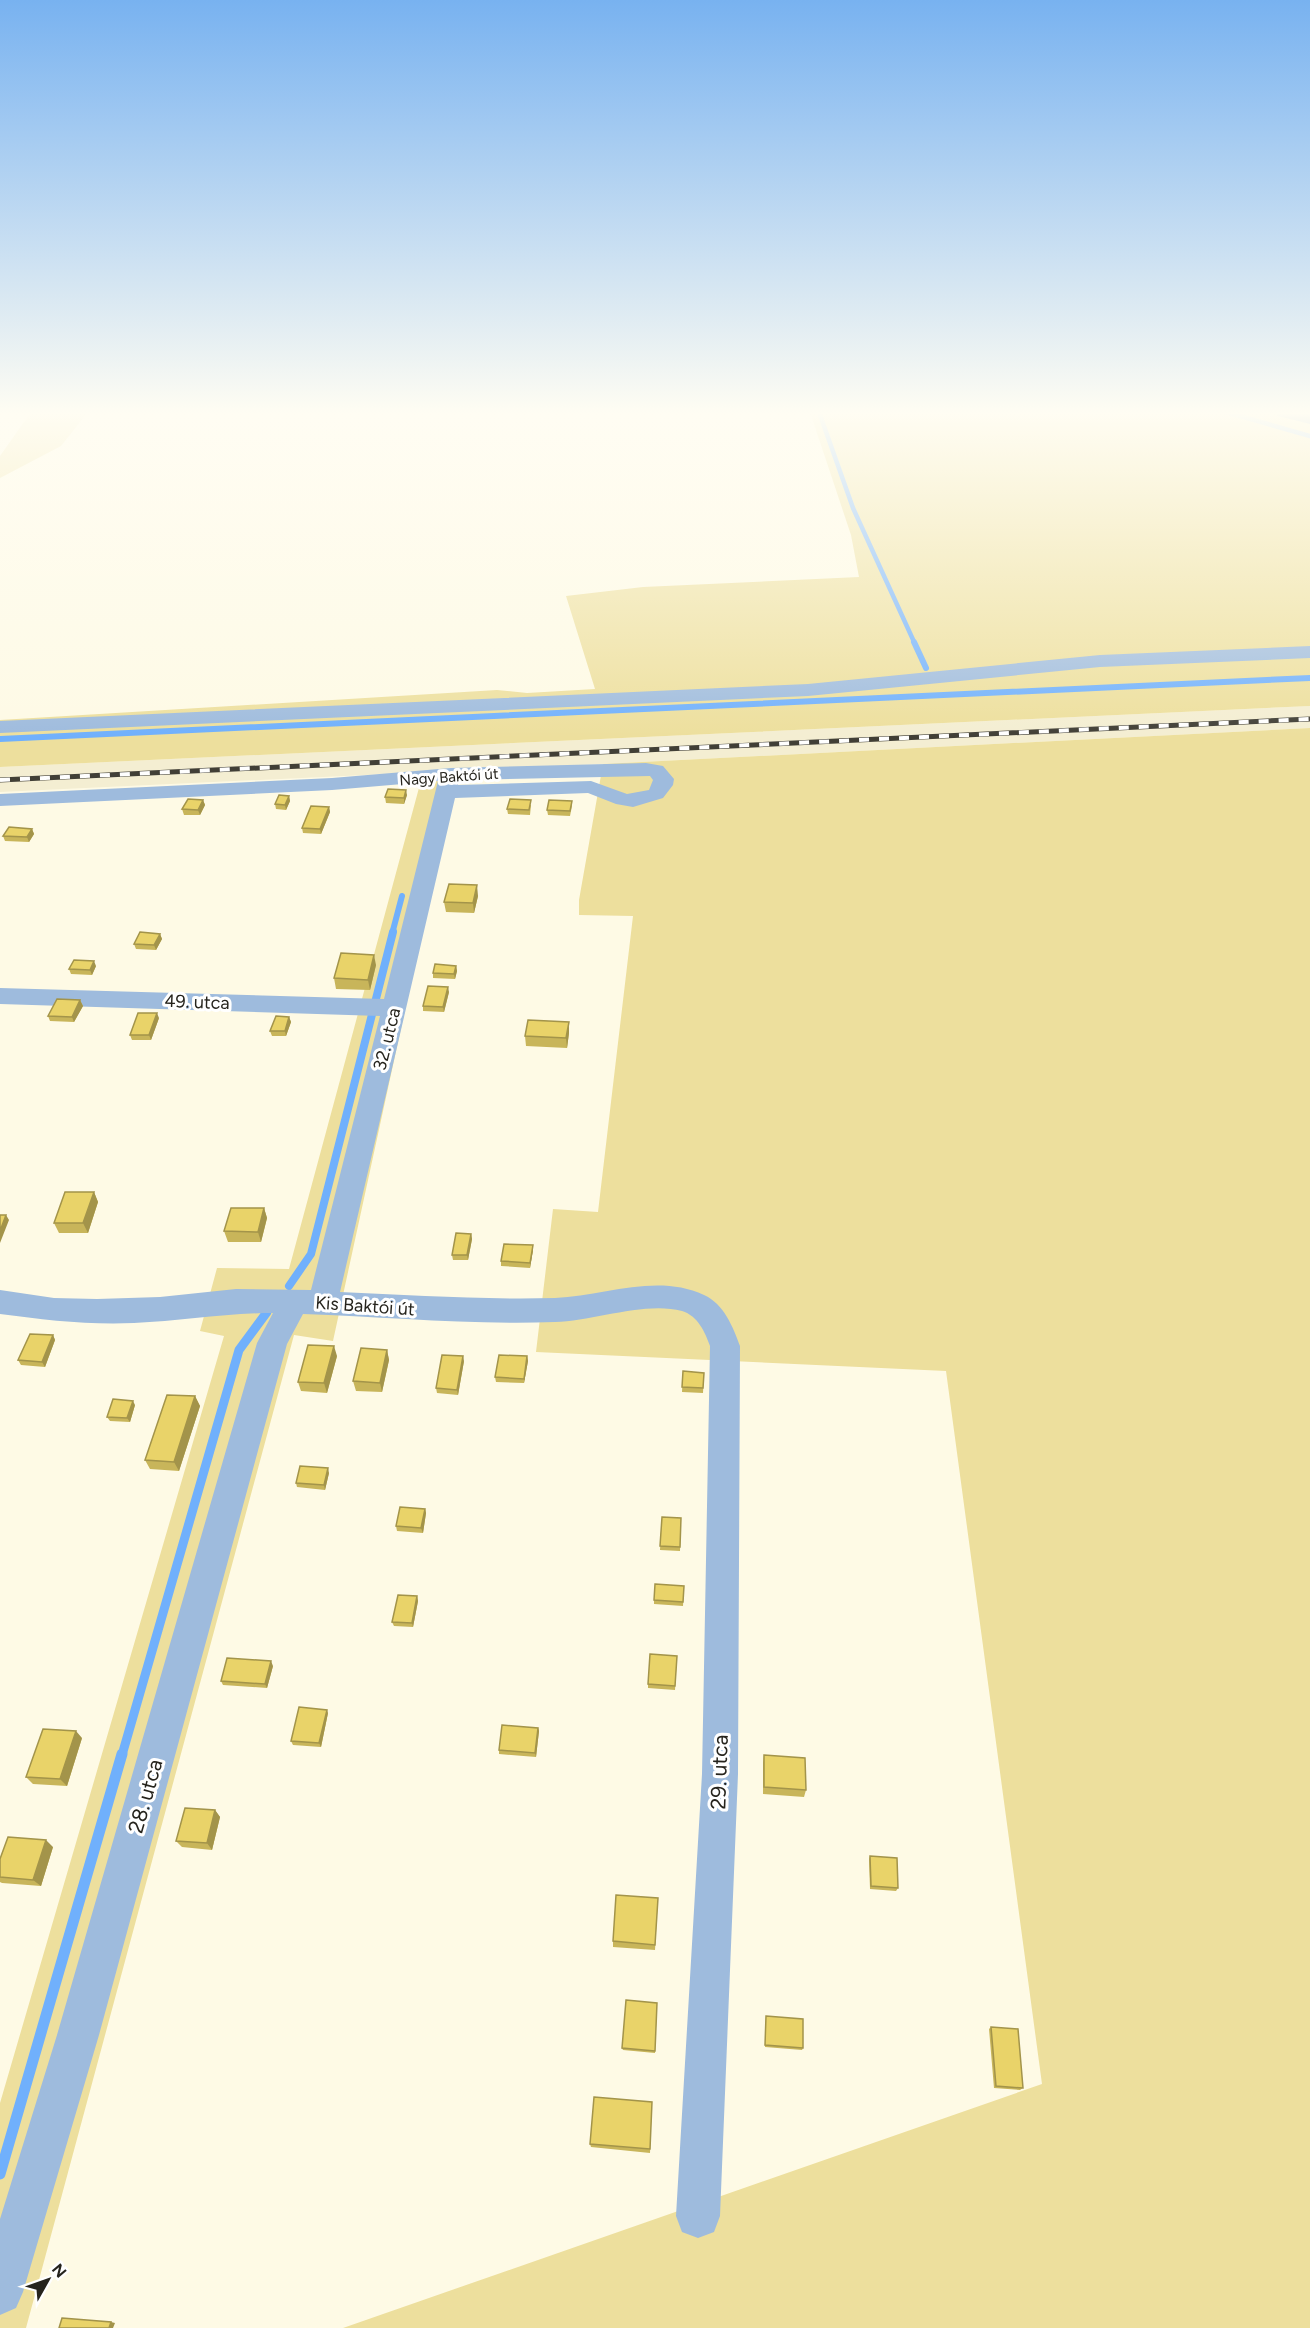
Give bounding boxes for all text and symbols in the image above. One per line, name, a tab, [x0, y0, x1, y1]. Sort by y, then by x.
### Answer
street label: Nagy Baktói út	[399, 765, 499, 789]
street label: 49. utca	[164, 990, 230, 1014]
street label: 32. utca	[369, 1005, 405, 1073]
street label: Kis Baktói út	[315, 1292, 416, 1320]
street label: 29. utca	[705, 1734, 733, 1810]
street label: 28. utca	[123, 1756, 167, 1836]
north arrow	[18, 2250, 78, 2310]
text: N	[48, 2260, 70, 2282]

